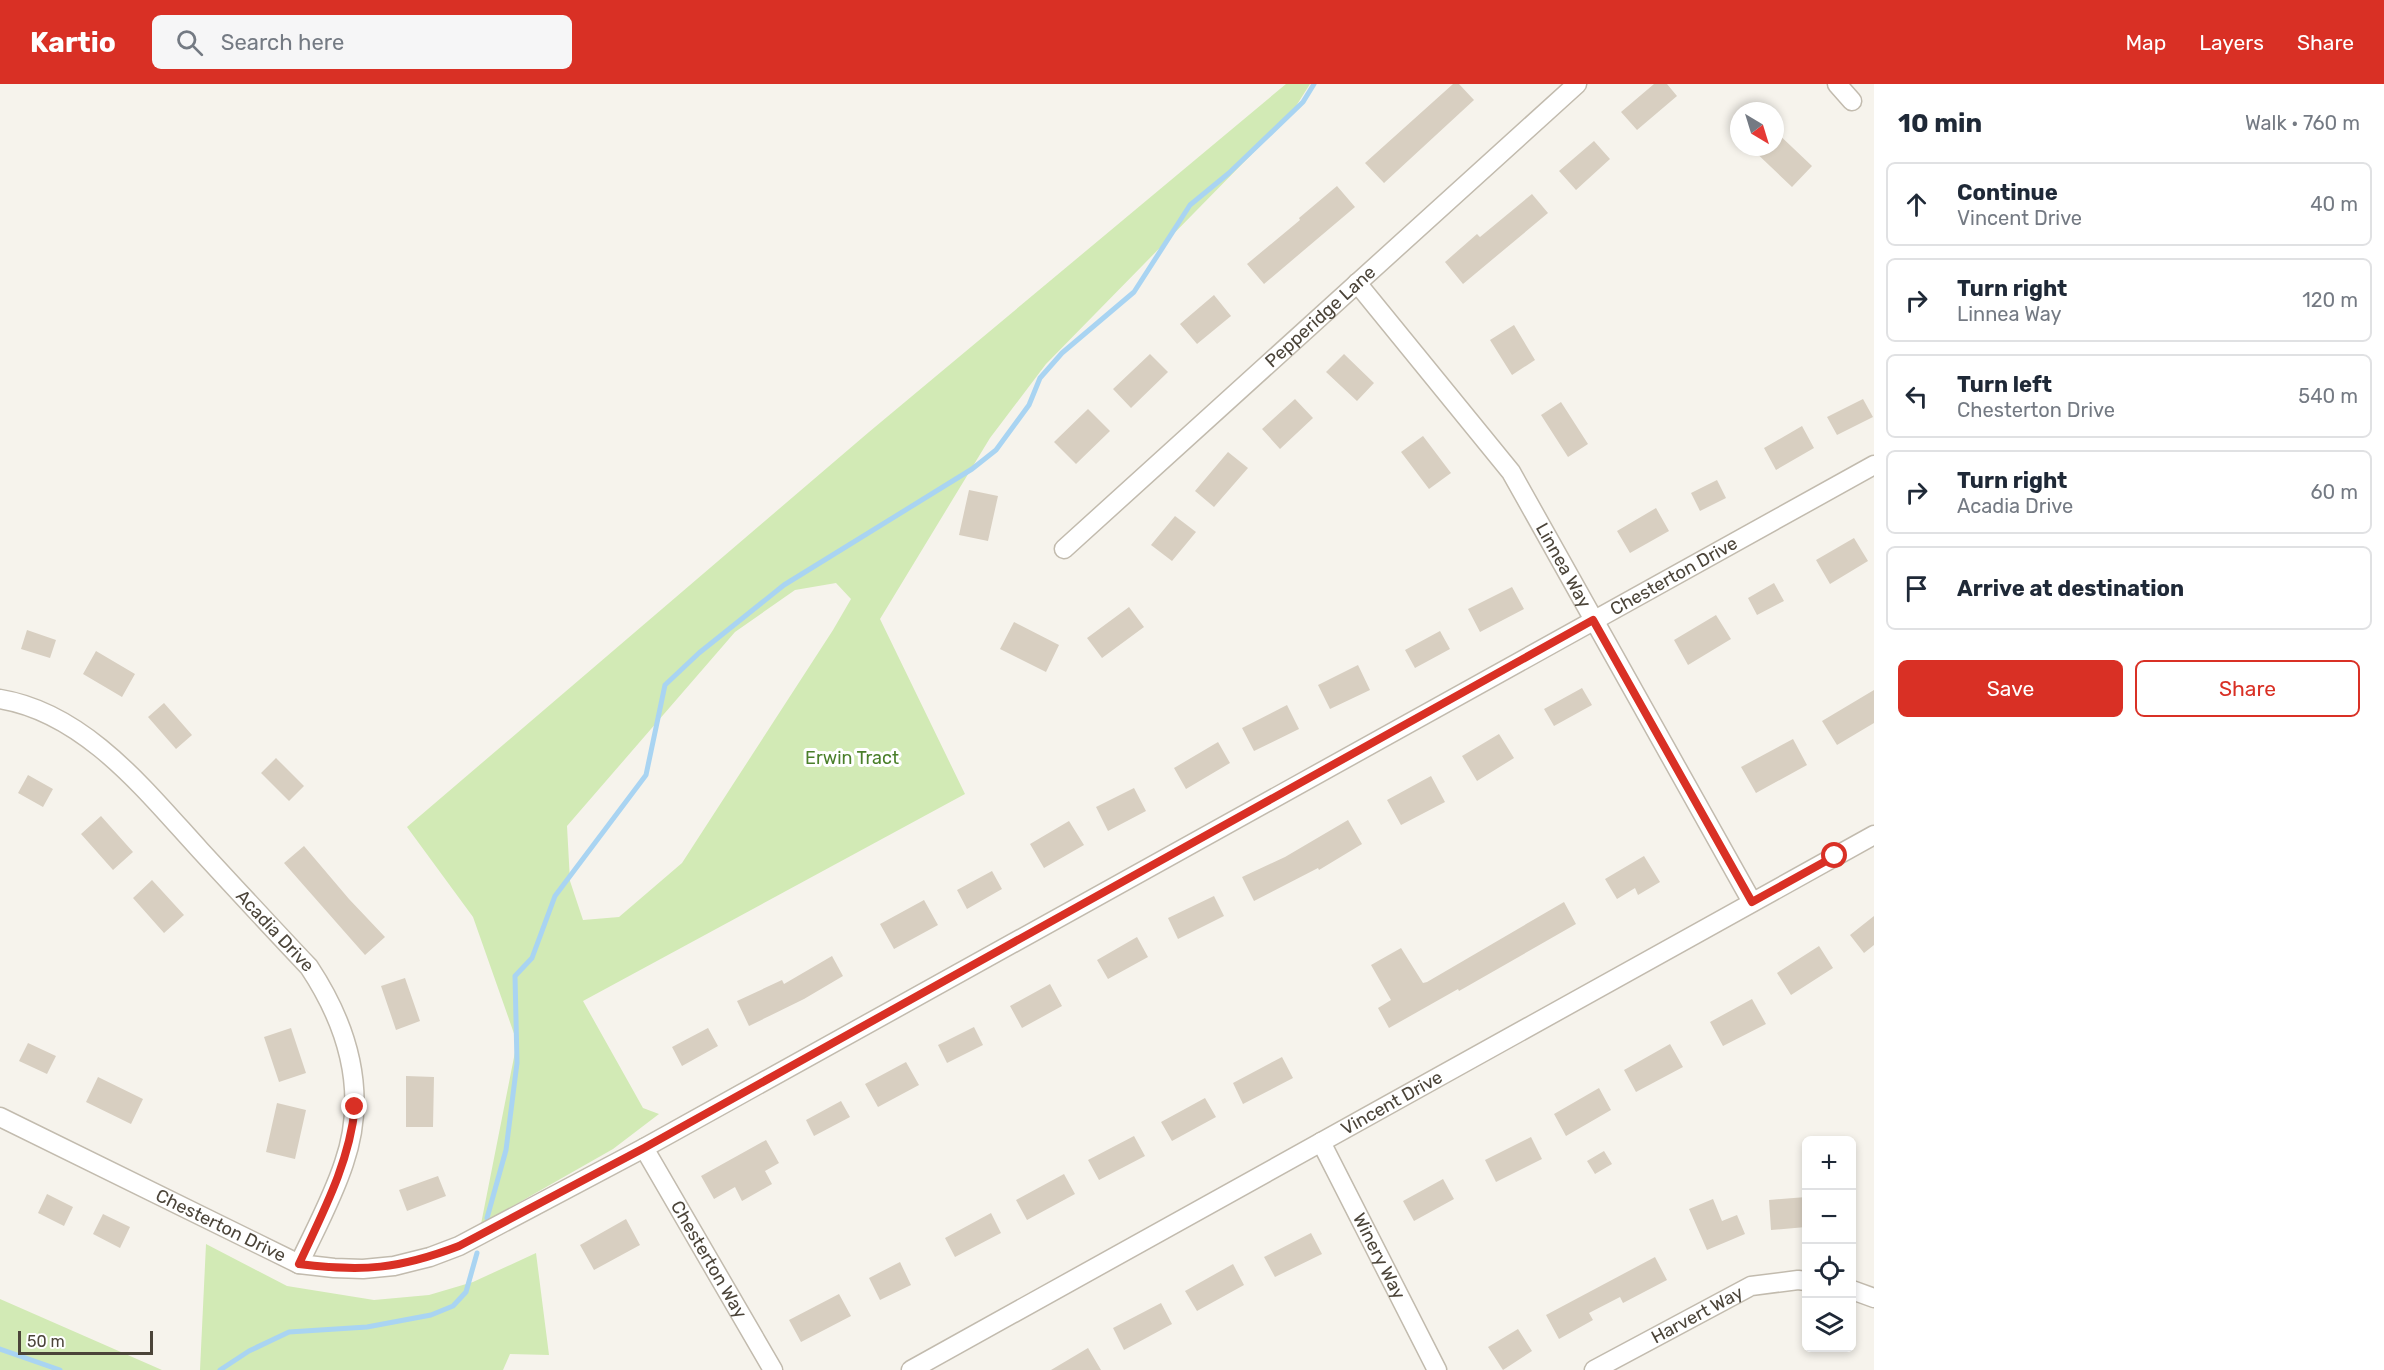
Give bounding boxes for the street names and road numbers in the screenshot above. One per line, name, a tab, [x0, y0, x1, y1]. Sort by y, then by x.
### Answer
street label: Pepperidge Lane	[1261, 261, 1380, 372]
street label: Linnea Way	[1531, 519, 1596, 612]
street label: Chesterton Drive	[1606, 532, 1741, 620]
street label: Acadia Drive	[231, 885, 319, 977]
street label: Vincent Drive	[1337, 1066, 1446, 1140]
street label: Chesterton Drive	[152, 1184, 289, 1267]
street label: Chesterton Way	[666, 1197, 752, 1322]
street label: Winery Way	[1348, 1209, 1410, 1303]
street label: Harvert Way	[1647, 1281, 1747, 1348]

